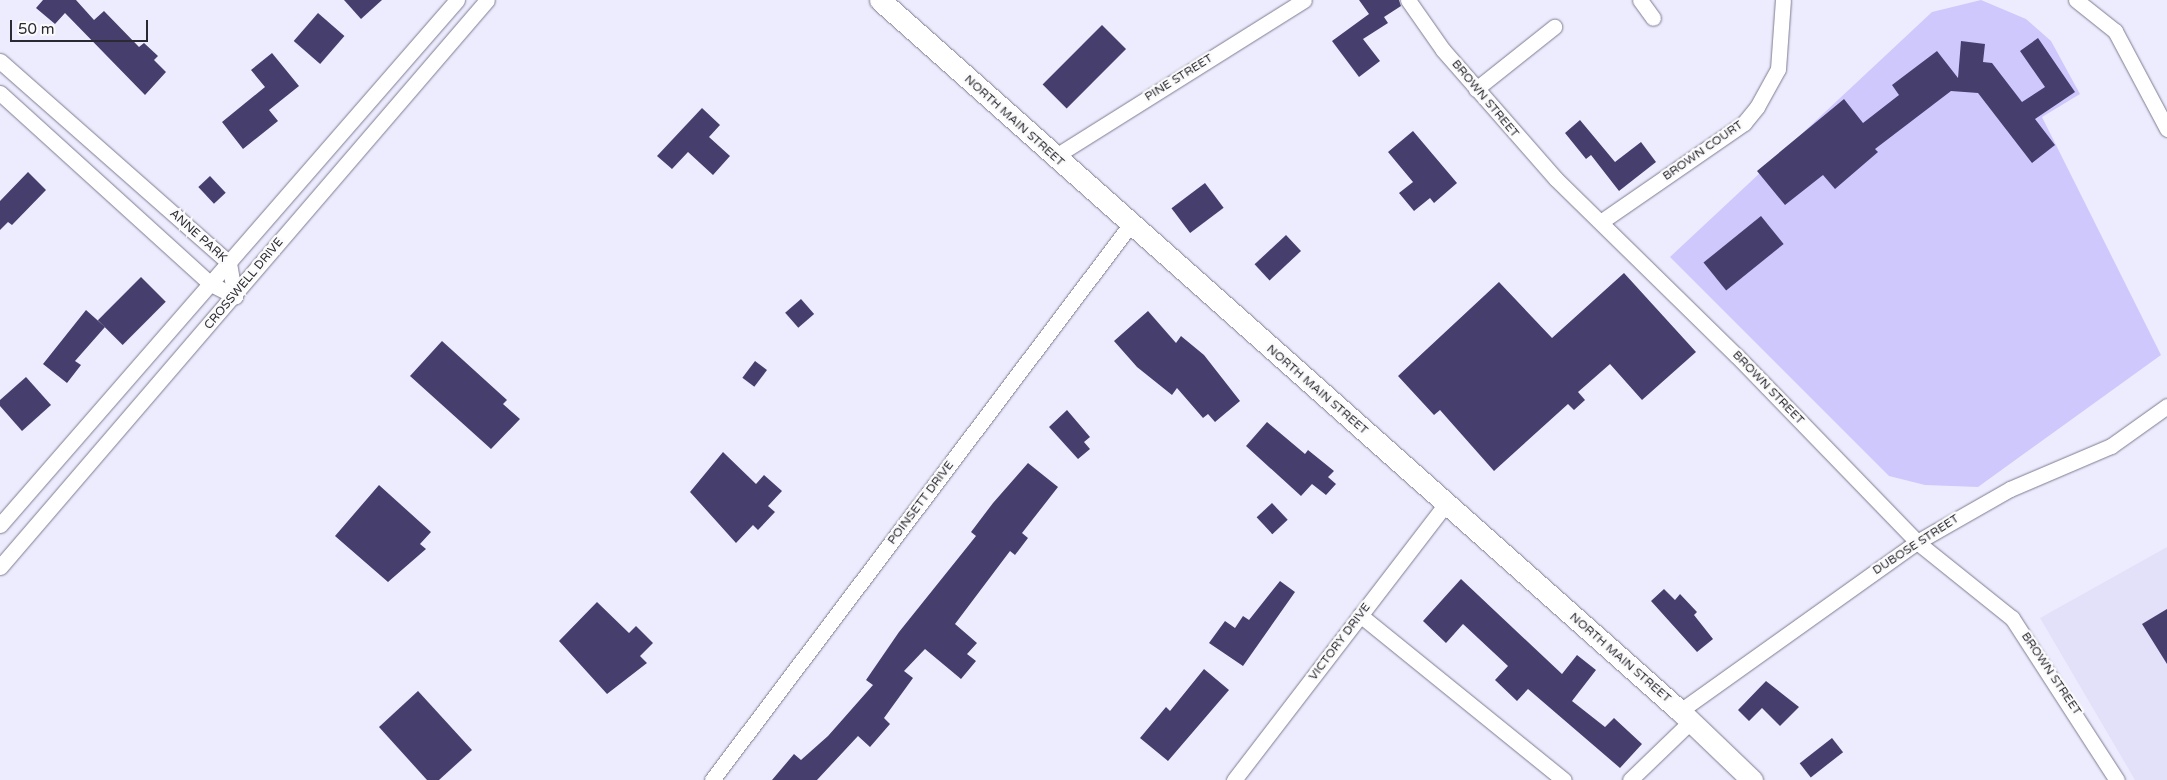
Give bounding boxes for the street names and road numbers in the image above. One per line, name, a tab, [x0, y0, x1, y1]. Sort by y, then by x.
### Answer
street label: PINE STREET	[1142, 51, 1216, 105]
street label: BROWN STREET	[1448, 57, 1522, 141]
street label: NORTH MAIN STREET	[961, 72, 1067, 170]
street label: BROWN COURT	[1660, 118, 1746, 184]
street label: ANNE PARK	[166, 207, 230, 265]
street label: CROSSWELL DRIVE	[201, 235, 287, 333]
street label: NORTH MAIN STREET	[1263, 342, 1371, 438]
street label: BROWN STREET	[1729, 348, 1807, 428]
street label: POINSETT DRIVE	[885, 458, 957, 548]
street label: DUBOSE STREET	[1870, 512, 1962, 578]
street label: VICTORY DRIVE	[1306, 600, 1374, 684]
street label: NORTH MAIN STREET	[1566, 610, 1674, 706]
street label: BROWN STREET	[2018, 630, 2084, 718]

